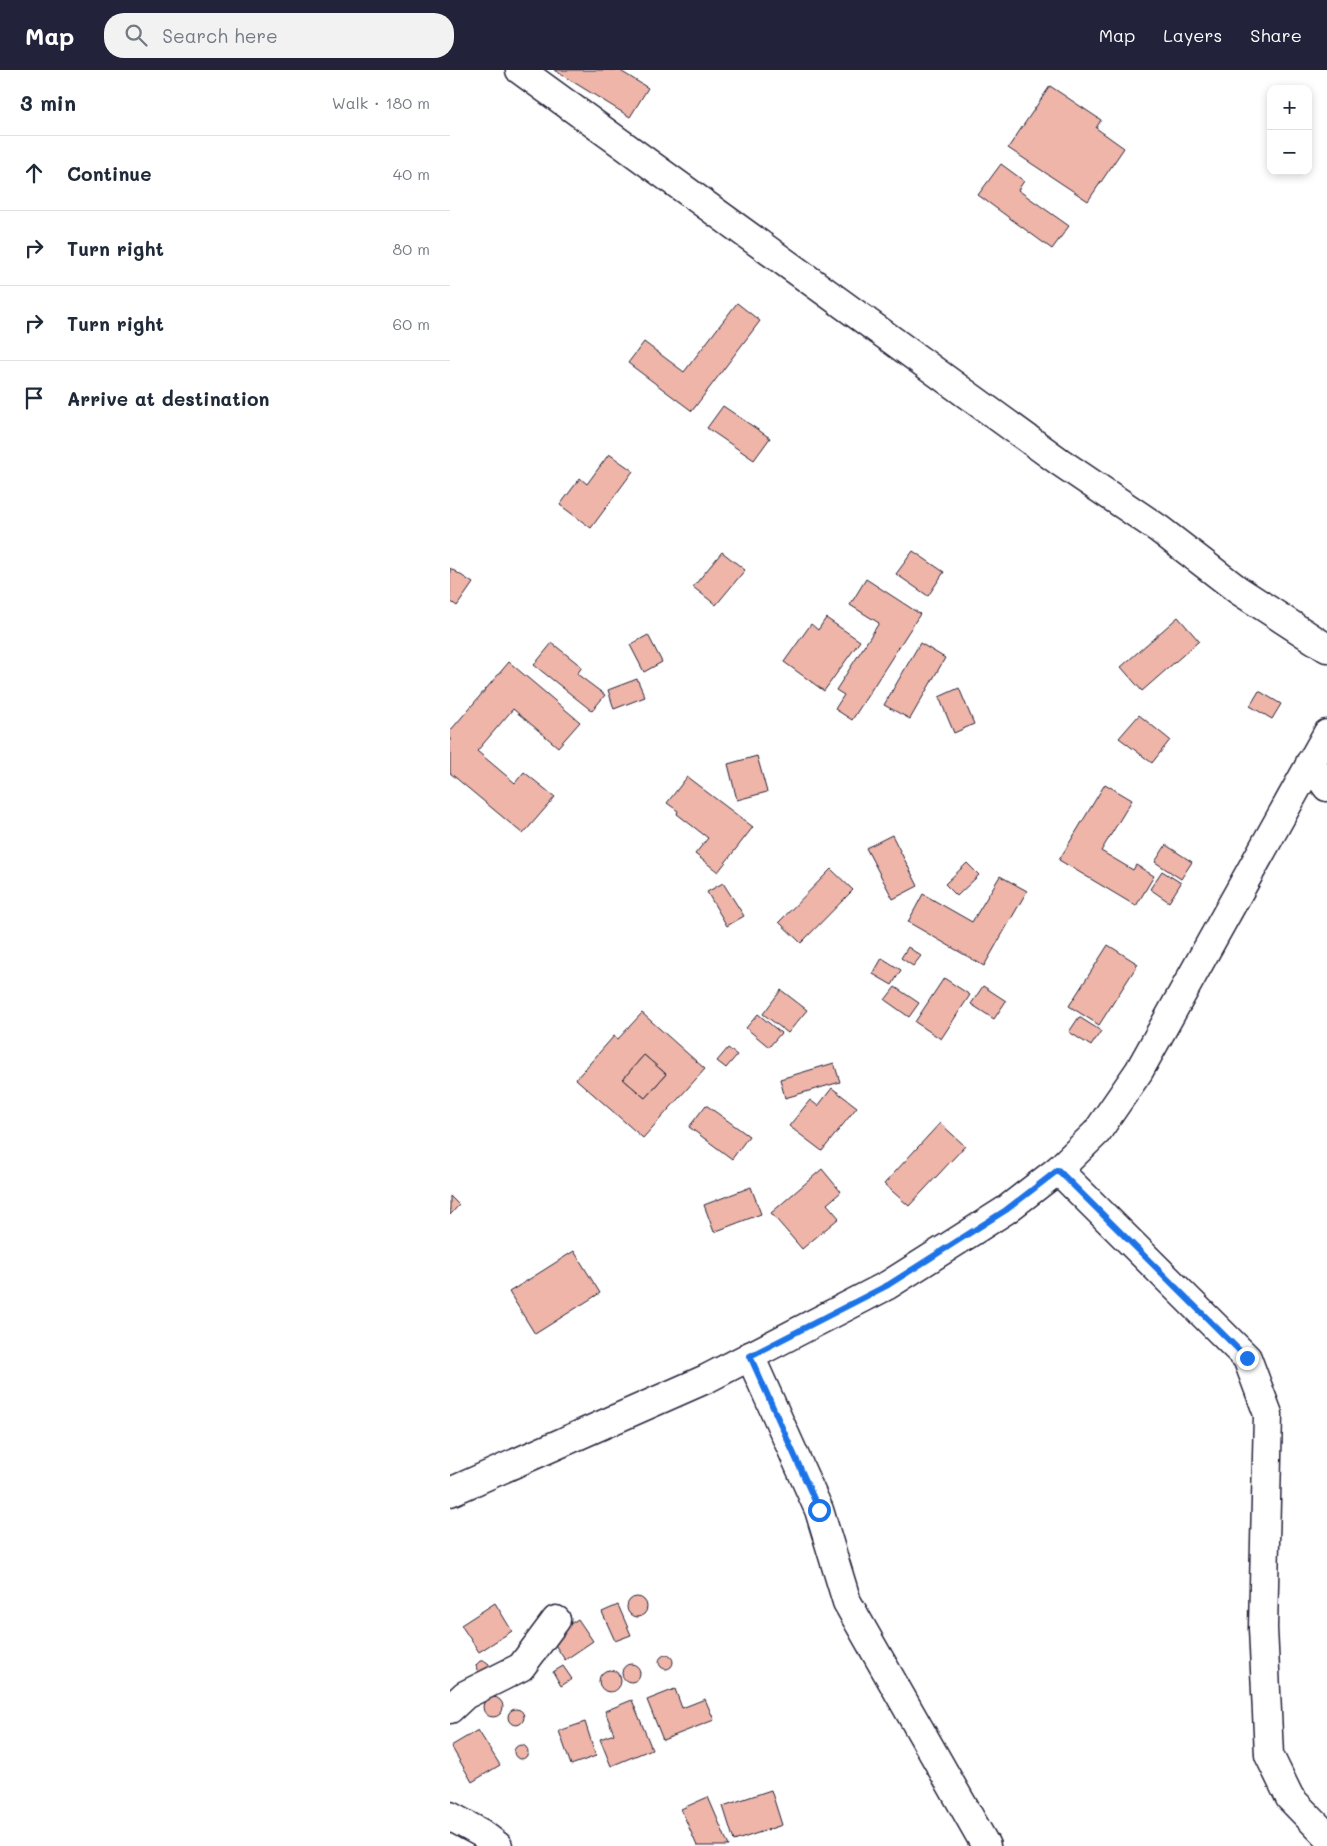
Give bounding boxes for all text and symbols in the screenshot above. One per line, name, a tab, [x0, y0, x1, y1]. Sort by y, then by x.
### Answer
search box	[104, 13, 454, 58]
text: Map	[25, 20, 74, 51]
icon: search	[122, 21, 150, 49]
text: Search here	[162, 23, 278, 48]
text: Map	[1099, 23, 1135, 47]
text: Layers	[1163, 23, 1222, 47]
text: Share	[1250, 23, 1302, 47]
map controls	[1267, 85, 1312, 175]
button: +	[1267, 85, 1312, 130]
text: 3 min	[20, 89, 76, 116]
text: Walk · 180 m	[332, 92, 430, 113]
button: −	[1267, 130, 1312, 175]
icon: ahead	[20, 159, 48, 187]
text: Continue	[67, 161, 152, 186]
text: 40 m	[393, 163, 430, 184]
icon: right	[20, 234, 48, 262]
text: Turn right	[67, 236, 164, 261]
text: 80 m	[393, 238, 430, 259]
icon: right	[20, 309, 48, 337]
text: Turn right	[67, 311, 164, 336]
text: 60 m	[393, 313, 430, 334]
icon: arrive	[20, 384, 48, 412]
text: Arrive at destination	[67, 386, 270, 411]
route end	[1236, 1347, 1259, 1370]
route start	[808, 1499, 831, 1522]

